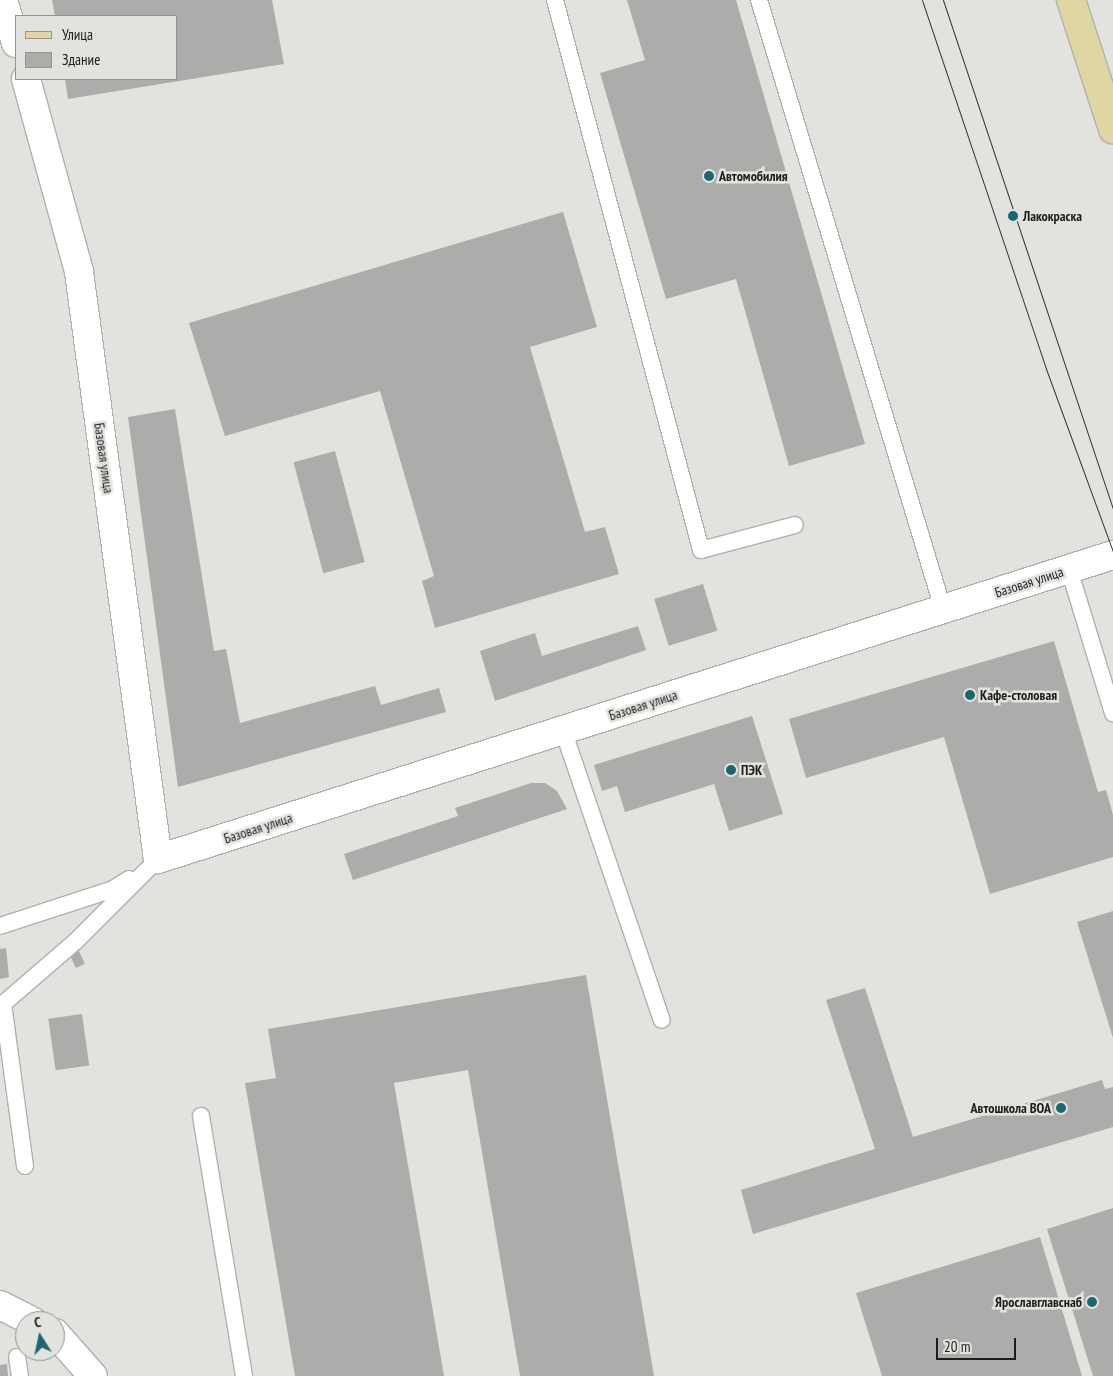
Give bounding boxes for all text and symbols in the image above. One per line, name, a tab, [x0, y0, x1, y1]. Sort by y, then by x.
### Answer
legend	[15, 15, 178, 80]
text: Улица	[62, 25, 93, 44]
text: Здание	[62, 50, 100, 69]
place label: Автомобилия	[719, 168, 788, 184]
marker: Автомобилия	[703, 170, 715, 182]
place label: Лакокраска	[1023, 208, 1082, 224]
marker: Лакокраска	[1007, 210, 1019, 222]
street label: Базовая улица	[91, 422, 117, 494]
street label: Базовая улица	[993, 563, 1065, 601]
street label: Базовая улица	[607, 686, 679, 724]
place label: Кафе-столовая	[980, 687, 1057, 703]
marker: Кафе-столовая	[964, 689, 976, 701]
place label: ПЭК	[741, 762, 762, 778]
marker: ПЭК	[725, 764, 737, 776]
street label: Базовая улица	[222, 809, 294, 847]
place label: Автошкола ВОА	[971, 1100, 1051, 1116]
marker: Автошкола ВОА	[1055, 1102, 1067, 1114]
place label: Ярославглавснаб	[995, 1294, 1082, 1310]
marker: Ярославглавснаб	[1086, 1296, 1098, 1308]
north arrow	[15, 1311, 65, 1361]
text: С	[33, 1313, 42, 1332]
scale bar	[938, 1328, 1018, 1360]
text: 20 m	[944, 1337, 970, 1356]

